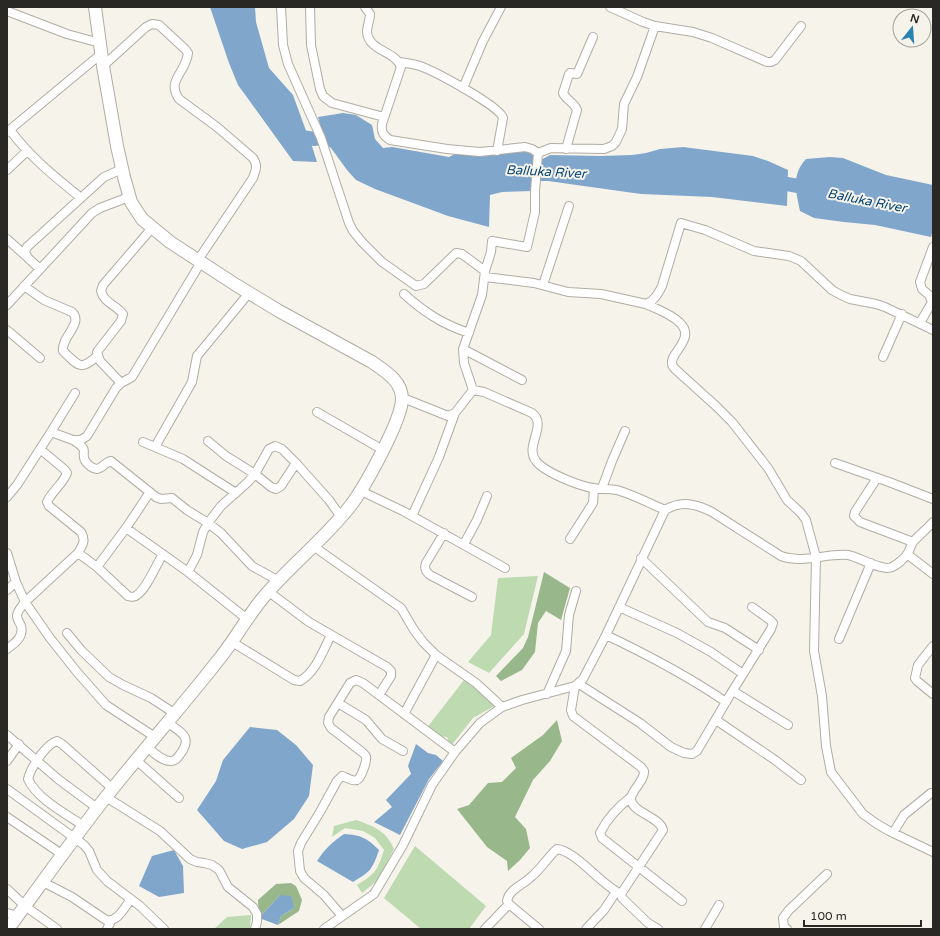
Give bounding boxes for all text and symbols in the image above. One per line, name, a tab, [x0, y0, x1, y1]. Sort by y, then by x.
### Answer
north arrow	[892, 8, 932, 48]
text: N	[909, 11, 921, 26]
water label: Balluka River	[506, 162, 588, 182]
water label: Balluka River	[826, 185, 910, 217]
scale bar	[804, 902, 921, 928]
text: 100 m	[810, 909, 847, 923]

